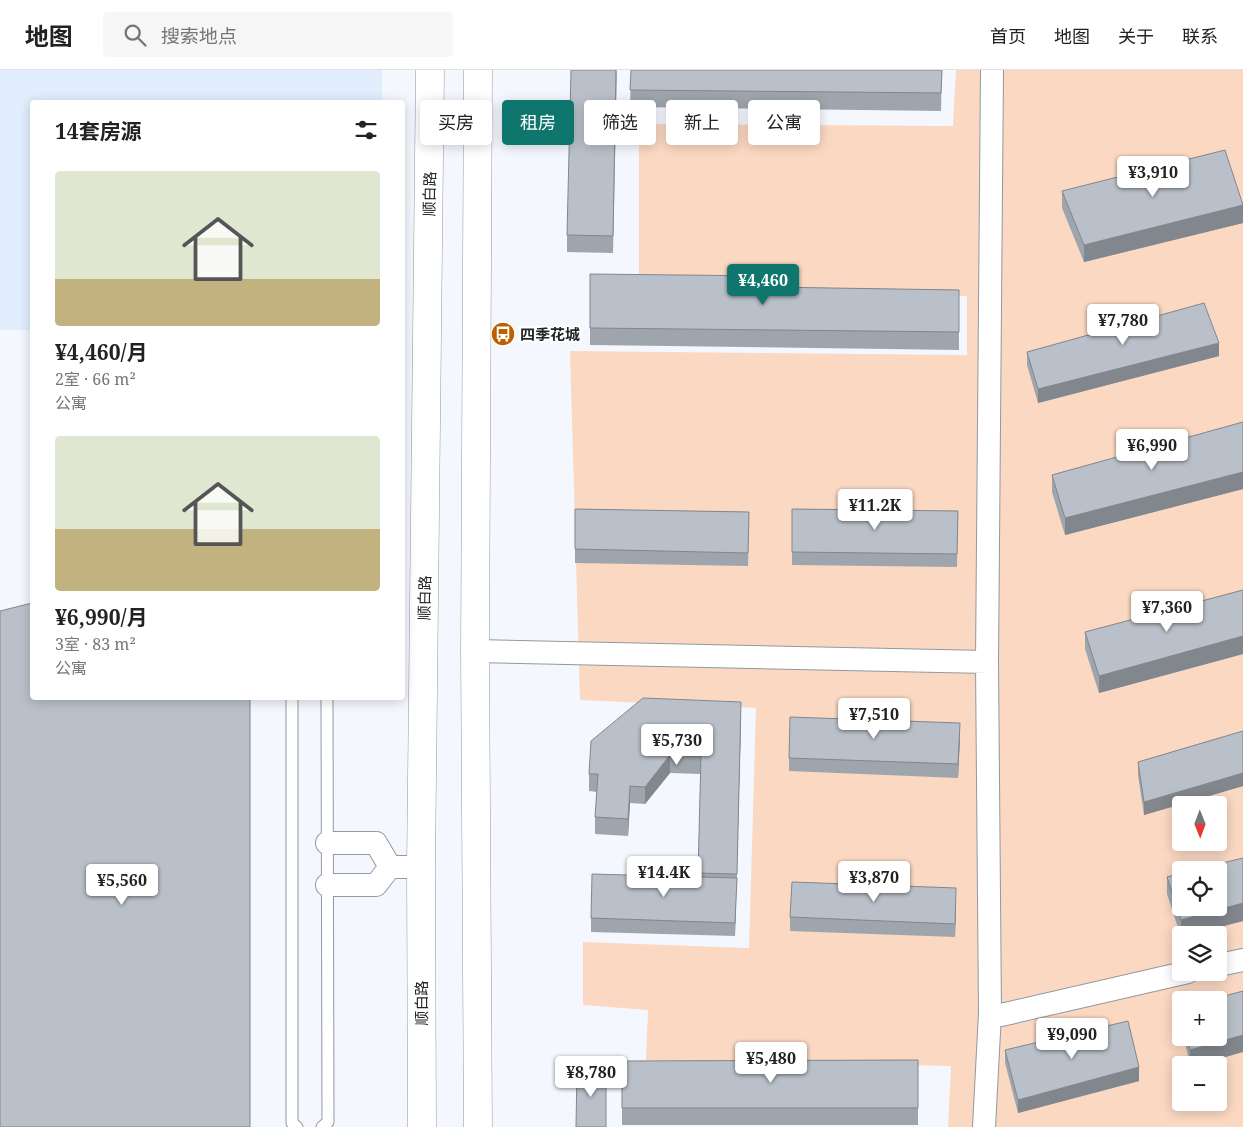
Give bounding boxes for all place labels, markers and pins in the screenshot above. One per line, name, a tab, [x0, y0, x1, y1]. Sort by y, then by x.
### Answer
pin: ¥3,910	[1112, 156, 1194, 198]
pin: ¥4,460	[722, 264, 804, 306]
pin: ¥7,780	[1082, 304, 1164, 346]
bus stop icon: 四季花城	[490, 321, 516, 347]
place label: 四季花城	[520, 324, 580, 344]
pin: ¥6,990	[1111, 428, 1193, 471]
pin: ¥11.2K	[834, 488, 916, 531]
pin: ¥7,360	[1126, 590, 1208, 633]
pin: ¥7,510	[833, 698, 915, 740]
pin: ¥5,730	[636, 724, 718, 766]
pin: ¥14.4K	[623, 856, 705, 898]
pin: ¥3,870	[833, 860, 915, 903]
pin: ¥5,560	[81, 864, 163, 906]
pin: ¥9,090	[1031, 1018, 1113, 1060]
pin: ¥5,480	[730, 1042, 812, 1084]
pin: ¥8,780	[550, 1056, 632, 1098]

